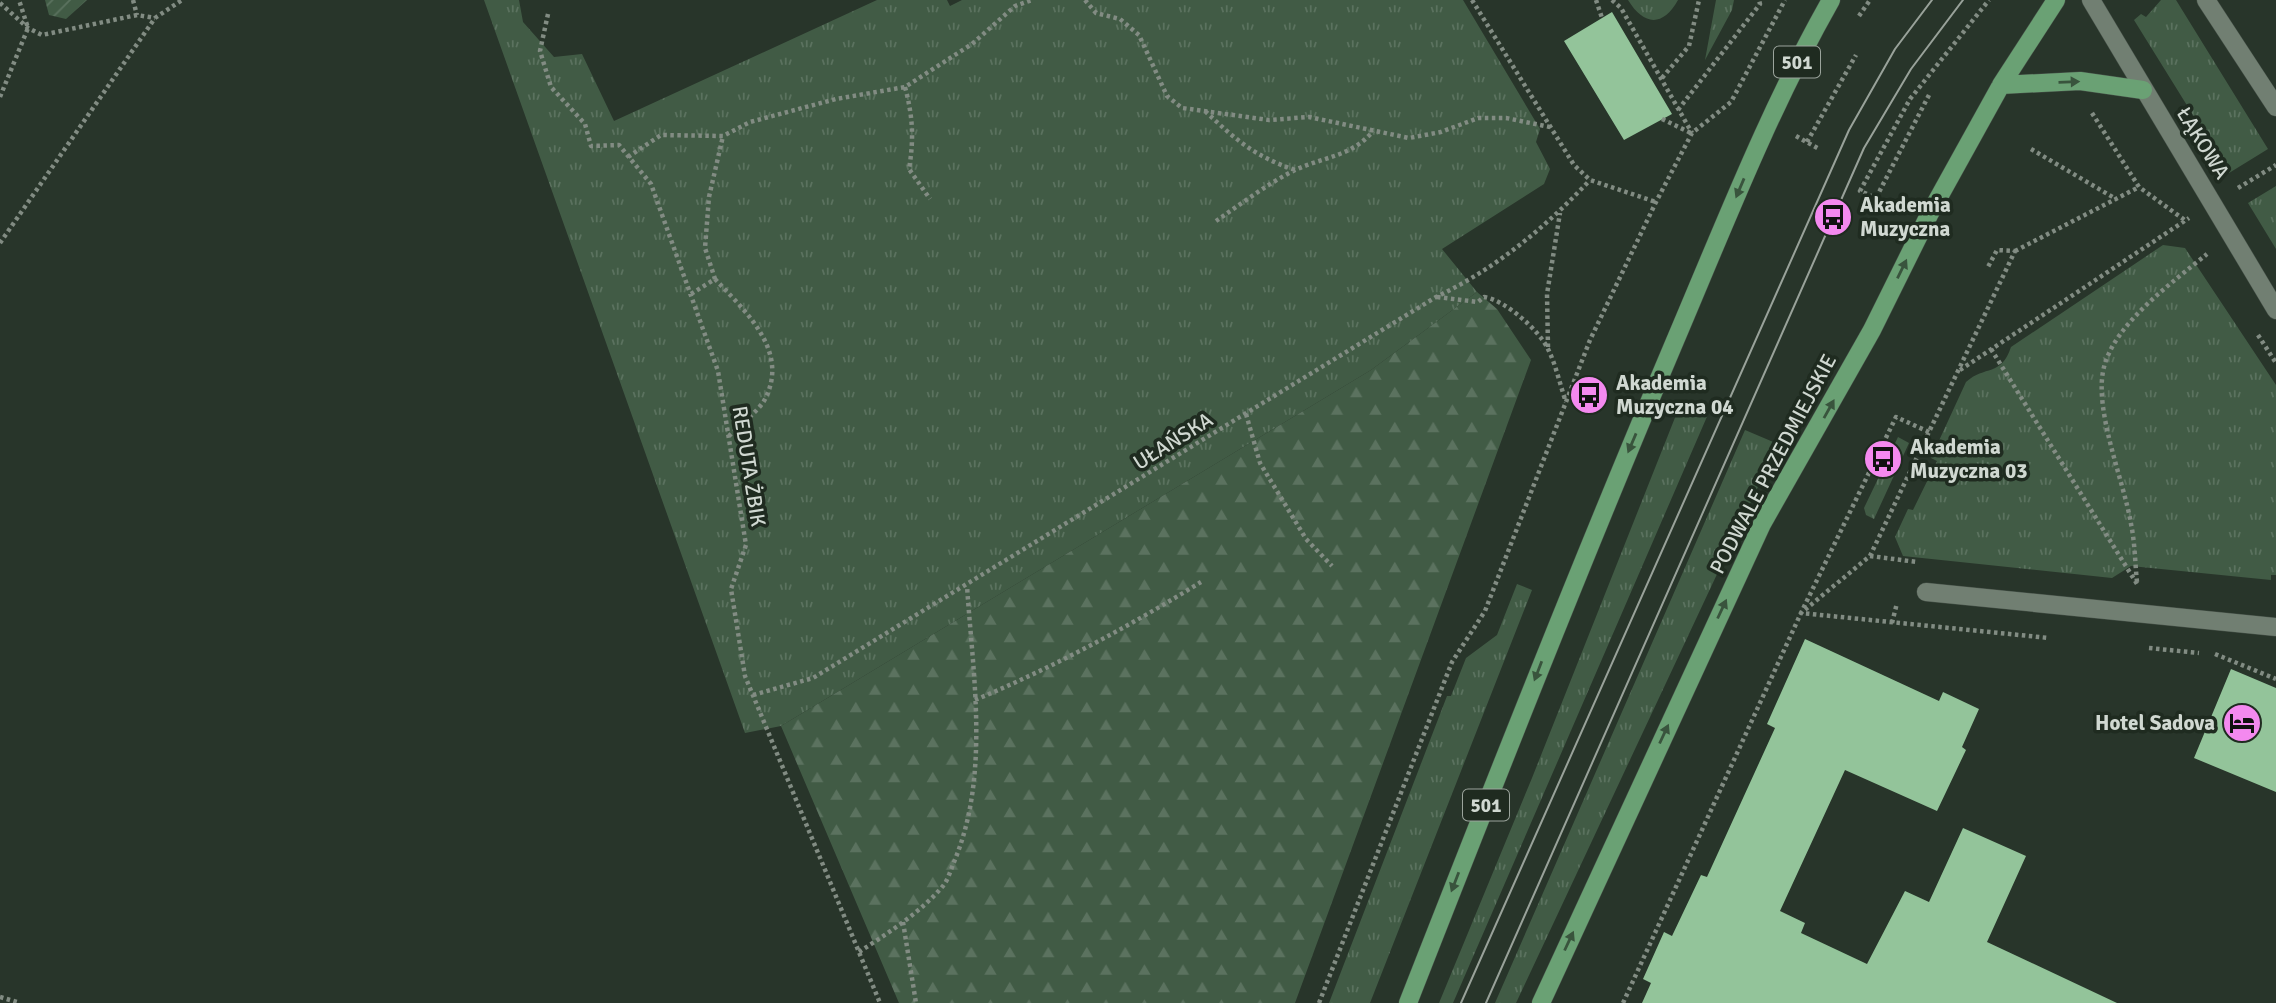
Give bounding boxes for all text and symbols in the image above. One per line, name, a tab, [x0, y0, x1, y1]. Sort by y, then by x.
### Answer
road number: 501	[1774, 46, 1820, 78]
one-way arrow	[2058, 76, 2080, 87]
street label: ŁĄKOWA	[2171, 102, 2235, 184]
one-way arrow	[1734, 178, 1745, 199]
place label: Akademia Muzyczna	[1860, 192, 1951, 242]
bus stop icon: Akademia Muzyczna	[1812, 196, 1854, 238]
one-way arrow	[1897, 259, 1908, 279]
street label: PODWALE PRZEDMIEJSKIE	[1704, 350, 1842, 578]
place label: Akademia Muzyczna 04	[1616, 370, 1734, 420]
bus stop icon: Akademia Muzyczna 04	[1568, 374, 1610, 416]
one-way arrow	[1823, 399, 1835, 419]
street label: REDUTA ŻBIK	[727, 404, 771, 529]
street label: UŁAŃSKA	[1128, 406, 1218, 476]
one-way arrow	[1626, 433, 1638, 453]
place label: Akademia Muzyczna 03	[1910, 434, 2028, 484]
bus stop icon: Akademia Muzyczna 03	[1862, 438, 1904, 480]
one-way arrow	[1716, 599, 1728, 619]
one-way arrow	[1533, 660, 1544, 681]
hotel icon: Hotel Sadova	[2221, 702, 2263, 744]
place label: Hotel Sadova	[2095, 710, 2215, 736]
one-way arrow	[1658, 724, 1670, 744]
road number: 501	[1463, 790, 1509, 820]
one-way arrow	[1450, 872, 1461, 893]
one-way arrow	[1563, 931, 1575, 951]

